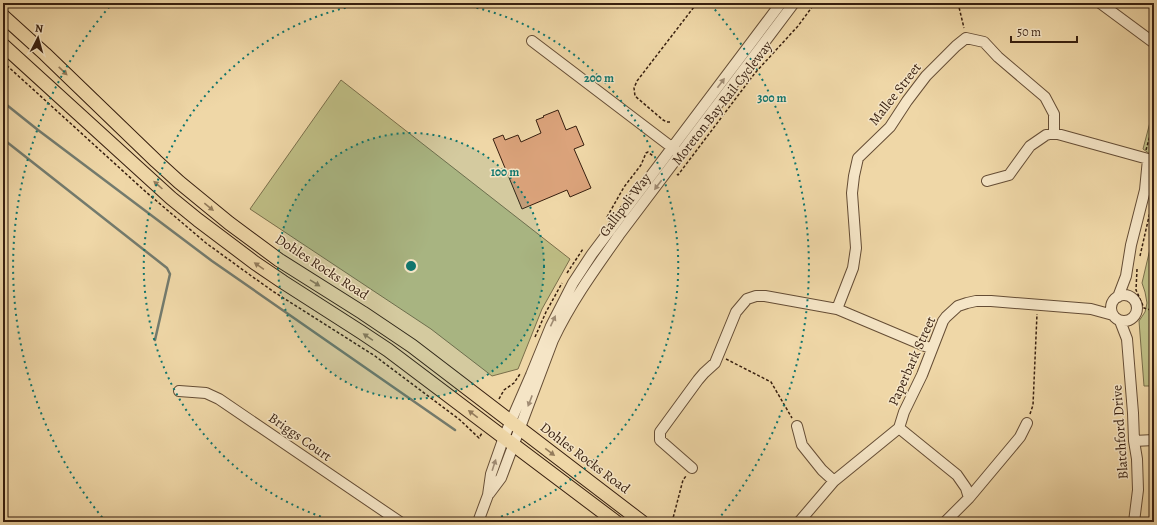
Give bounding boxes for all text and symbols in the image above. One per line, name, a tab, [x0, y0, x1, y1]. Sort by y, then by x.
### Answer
north arrow	[18, 18, 58, 58]
scale bar	[1011, 18, 1077, 44]
text: N	[34, 21, 44, 36]
text: 50 m	[1017, 24, 1041, 40]
street label: Moreton Bay Rail Cycleway	[667, 36, 777, 169]
street label: Mallee Street	[864, 58, 926, 129]
one-way arrow	[58, 66, 68, 75]
text: 200 m	[584, 70, 614, 86]
one-way arrow	[717, 77, 725, 88]
text: 300 m	[757, 90, 787, 106]
text: 100 m	[491, 164, 519, 180]
street label: Gallipoli Way	[595, 169, 656, 241]
one-way arrow	[653, 180, 662, 191]
one-way arrow	[152, 181, 163, 190]
one-way arrow	[203, 203, 214, 211]
street label: Dohles Rocks Road	[272, 230, 373, 305]
centre of rings	[404, 259, 418, 273]
one-way arrow	[254, 262, 265, 270]
one-way arrow	[309, 279, 321, 286]
street label: Paperbark Street	[884, 313, 940, 409]
one-way arrow	[550, 315, 556, 326]
one-way arrow	[363, 333, 374, 341]
street label: Blatchford Drive	[1107, 384, 1133, 480]
one-way arrow	[526, 395, 532, 407]
street label: Briggs Court	[265, 408, 336, 466]
one-way arrow	[468, 409, 479, 418]
street label: Dohles Rocks Road	[536, 418, 634, 498]
one-way arrow	[545, 447, 556, 456]
one-way arrow	[491, 459, 497, 471]

